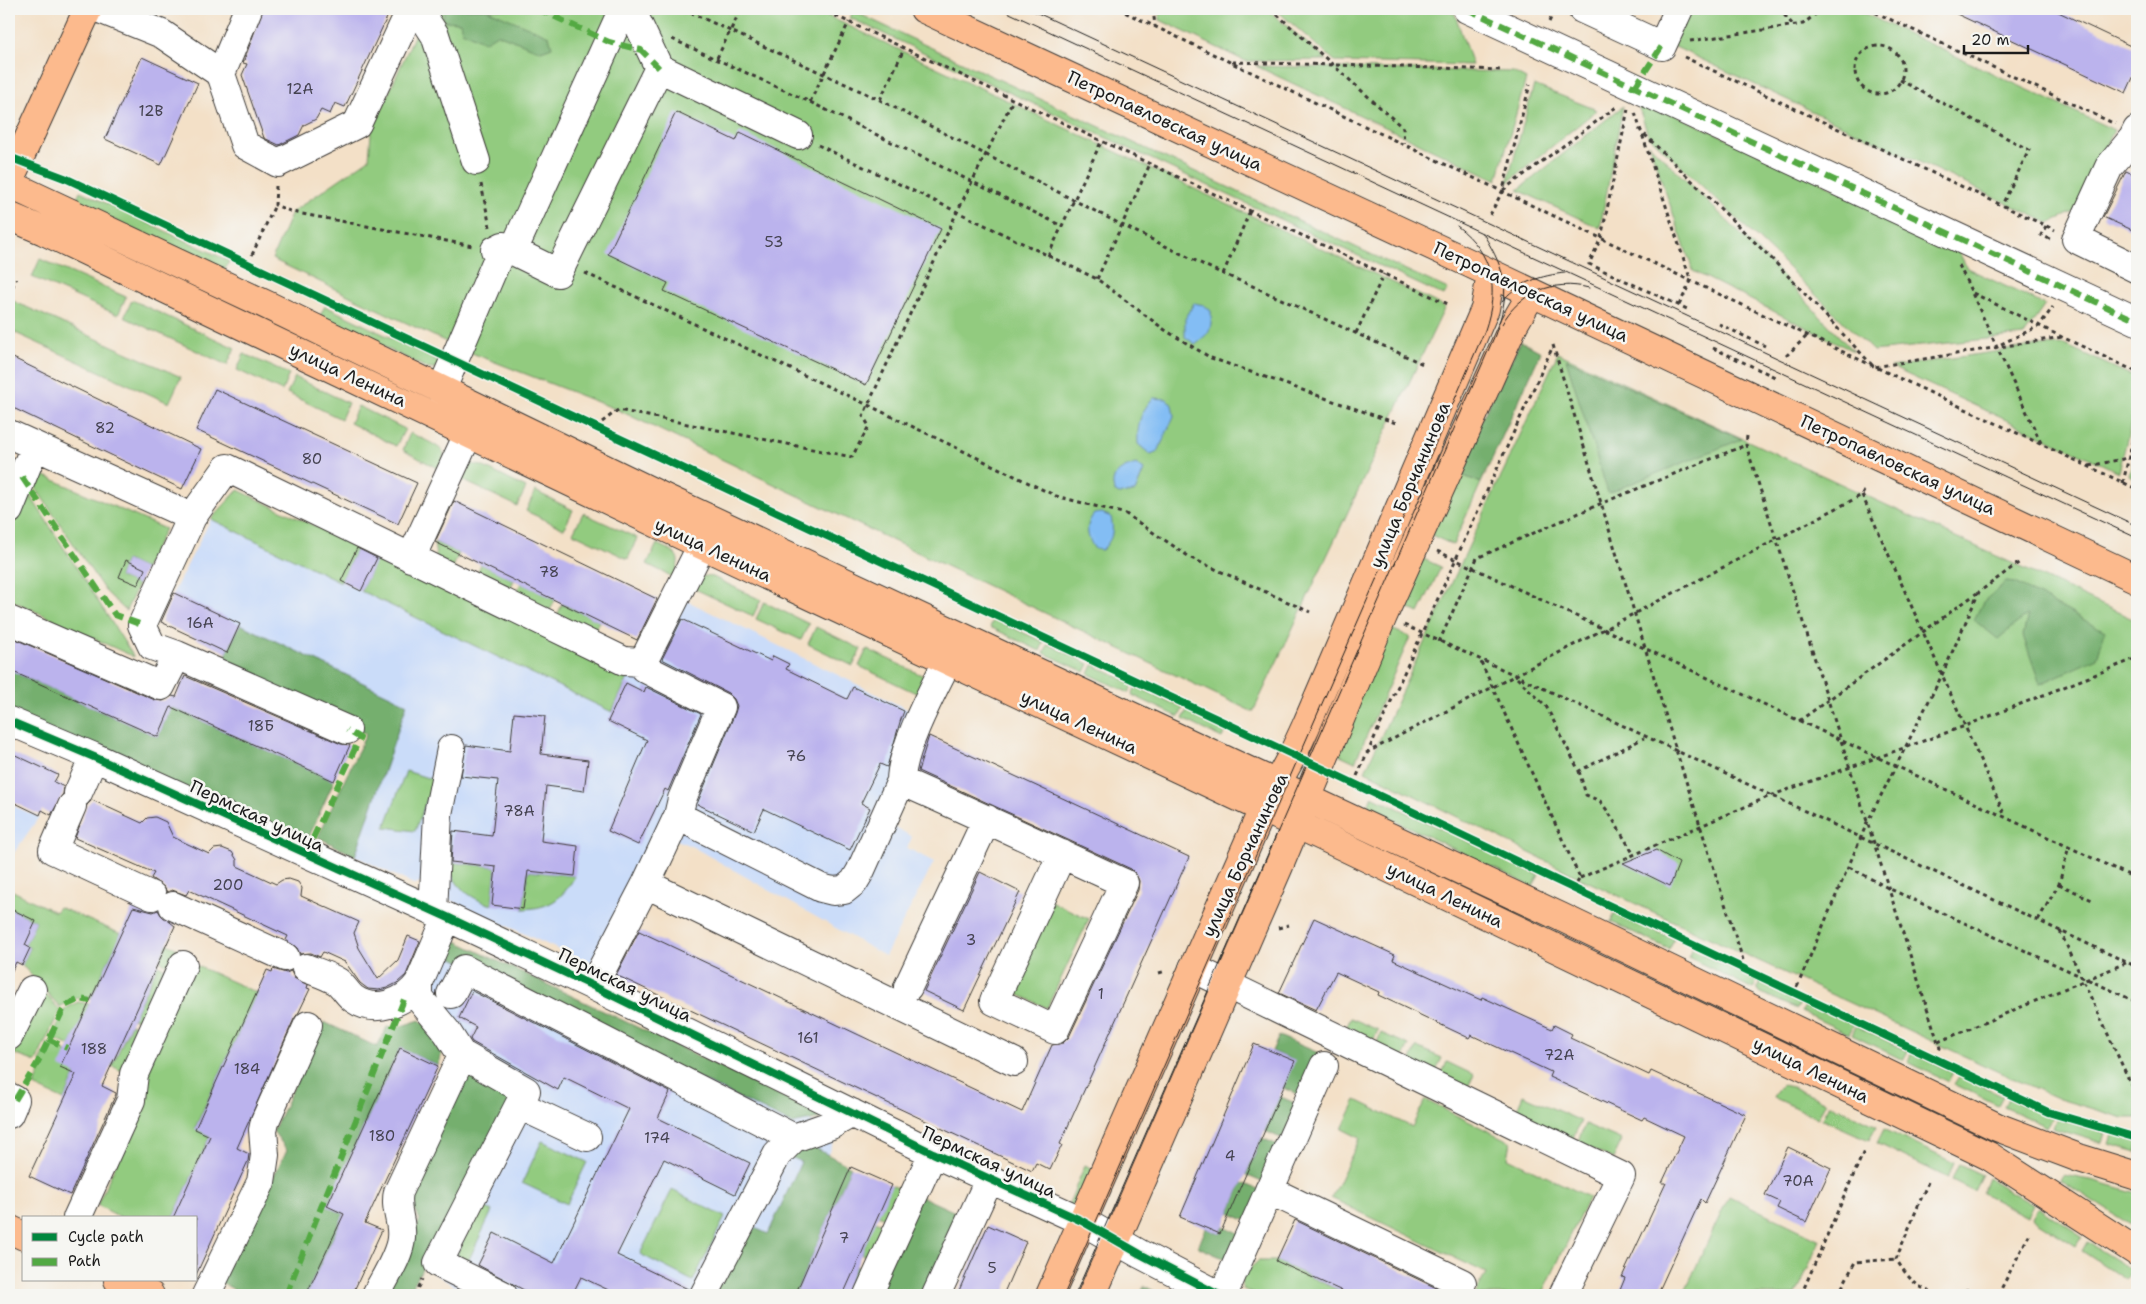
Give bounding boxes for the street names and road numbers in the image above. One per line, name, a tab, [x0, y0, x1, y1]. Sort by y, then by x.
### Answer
street label: Петропавловская улица	[1064, 65, 1266, 177]
street label: Петропавловская улица	[1430, 236, 1632, 348]
street label: улица Ленина	[286, 337, 410, 413]
street label: улица Борчанинова	[1364, 398, 1456, 572]
street label: Петропавловская улица	[1797, 409, 1999, 521]
street label: улица Ленина	[651, 512, 775, 588]
street label: улица Ленина	[1017, 684, 1141, 760]
street label: улица Борчанинова	[1196, 769, 1294, 941]
street label: Пермская улица	[186, 774, 328, 858]
street label: улица Ленина	[1383, 857, 1507, 933]
street label: Пермская улица	[554, 942, 696, 1028]
street label: улица Ленина	[1749, 1032, 1873, 1108]
street label: Пермская улица	[918, 1120, 1060, 1204]

